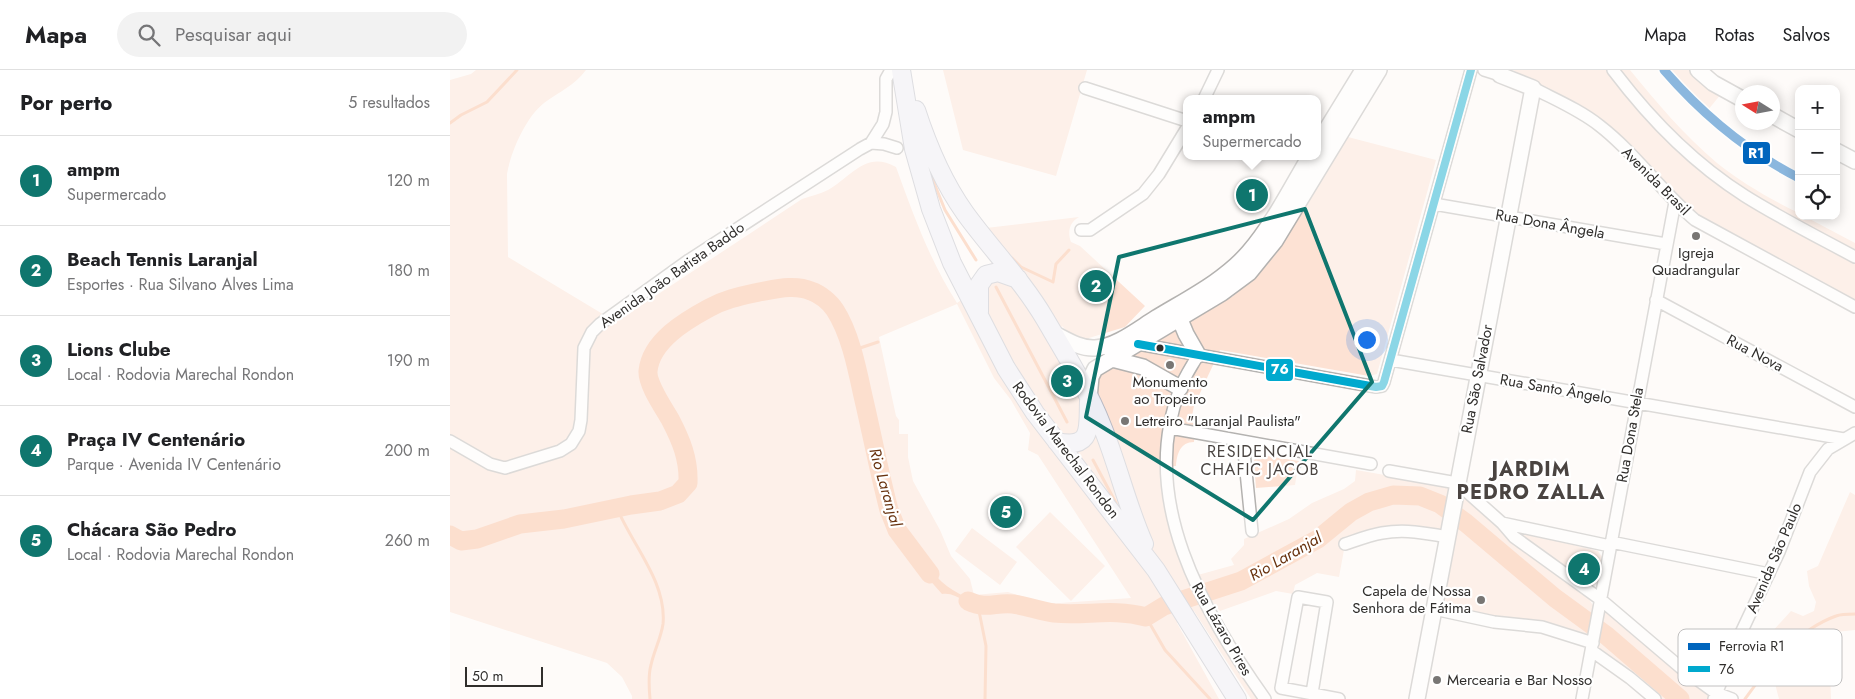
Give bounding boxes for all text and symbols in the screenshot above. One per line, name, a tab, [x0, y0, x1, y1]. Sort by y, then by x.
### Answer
search box	[117, 12, 467, 57]
text: Mapa	[25, 17, 87, 52]
icon: search	[135, 21, 163, 49]
text: Pesquisar aqui	[175, 21, 292, 48]
text: Mapa	[1644, 22, 1686, 48]
text: Rotas	[1714, 22, 1755, 48]
text: Salvos	[1783, 22, 1830, 48]
north arrow	[1735, 85, 1780, 130]
map controls	[1795, 85, 1840, 220]
button: +	[1795, 85, 1840, 130]
text: Por perto	[20, 88, 112, 118]
text: 5 resultados	[348, 91, 430, 114]
popup	[1183, 95, 1321, 160]
text: ampm	[1202, 103, 1256, 130]
text: Supermercado	[1202, 130, 1302, 153]
button: −	[1795, 130, 1840, 175]
line badge: R1	[1742, 141, 1771, 165]
street label: Avenida Brasil	[1617, 142, 1695, 220]
text: R1	[1748, 143, 1764, 163]
text: ampm	[67, 156, 120, 183]
text: 1	[32, 169, 40, 192]
text: 120 m	[387, 169, 430, 192]
button: locate	[1795, 175, 1840, 220]
pin: 1	[1236, 176, 1268, 214]
text: Supermercado	[67, 183, 166, 206]
street label: Rua Dona Ângela	[1494, 204, 1606, 244]
street label: Avenida João Batista Baddo	[595, 217, 749, 333]
marker: Igreja Quadrangular	[1690, 230, 1702, 242]
place label: Igreja Quadrangular	[1652, 242, 1741, 281]
text: Beach Tennis Laranjal	[67, 246, 258, 273]
text: 2	[31, 259, 41, 282]
text: 180 m	[387, 259, 430, 282]
pin: 2	[1080, 267, 1112, 305]
text: Esportes · Rua Silvano Alves Lima	[67, 273, 294, 296]
street label: Rua São Salvador	[1456, 322, 1499, 435]
your location	[1354, 327, 1380, 353]
street label: Rua Nova	[1723, 329, 1787, 377]
text: Lions Clube	[67, 336, 171, 363]
unlabelled marker	[1155, 343, 1165, 353]
text: 3	[31, 349, 41, 372]
text: 190 m	[387, 349, 430, 372]
line badge: 76	[1265, 358, 1294, 382]
marker: Monumento ao Tropeiro	[1164, 359, 1176, 371]
text: 76	[1271, 359, 1289, 379]
pin: 3	[1051, 362, 1083, 400]
text: Local · Rodovia Marechal Rondon	[67, 363, 294, 386]
street label: Rua Santo Ângelo	[1498, 368, 1614, 410]
place label: Monumento ao Tropeiro	[1132, 371, 1208, 410]
street label: Rodovia Marechal Rondon	[1007, 377, 1125, 523]
street label: Rua Dona Stela	[1611, 386, 1649, 484]
place label: Letreiro "Laranjal Paulista"	[1135, 410, 1301, 432]
marker: Letreiro "Laranjal Paulista"	[1119, 415, 1131, 427]
text: Praça IV Centenário	[67, 426, 245, 453]
text: 4	[30, 439, 42, 462]
text: 200 m	[384, 439, 430, 462]
district label: RESIDENCIAL CHAFIC JACOB	[1200, 440, 1320, 481]
water label: Rio Laranjal	[863, 445, 908, 530]
text: Parque · Avenida IV Centenário	[67, 453, 281, 476]
district label: JARDIM PEDRO ZALLA	[1456, 455, 1606, 507]
pin: 5	[990, 493, 1022, 531]
street label: Avenida São Paulo	[1741, 499, 1807, 617]
text: Chácara São Pedro	[67, 516, 237, 543]
water label: Rio Laranjal	[1245, 526, 1327, 587]
text: 5	[31, 529, 41, 552]
text: 260 m	[385, 529, 430, 552]
text: Local · Rodovia Marechal Rondon	[67, 543, 294, 566]
pin: 4	[1568, 550, 1600, 588]
street label: Rua Lázaro Pires	[1186, 578, 1258, 680]
place label: Capela de Nossa Senhora de Fátima	[1352, 580, 1471, 619]
marker: Capela de Nossa Senhora de Fátima	[1475, 594, 1487, 606]
legend	[1678, 629, 1842, 686]
text: Ferrovia R1	[1719, 636, 1785, 656]
text: 76	[1719, 659, 1734, 679]
scale bar	[465, 664, 542, 687]
text: 50 m	[472, 666, 503, 686]
place label: Mercearia e Bar Nosso	[1447, 669, 1592, 691]
marker: Mercearia e Bar Nosso	[1431, 674, 1443, 686]

